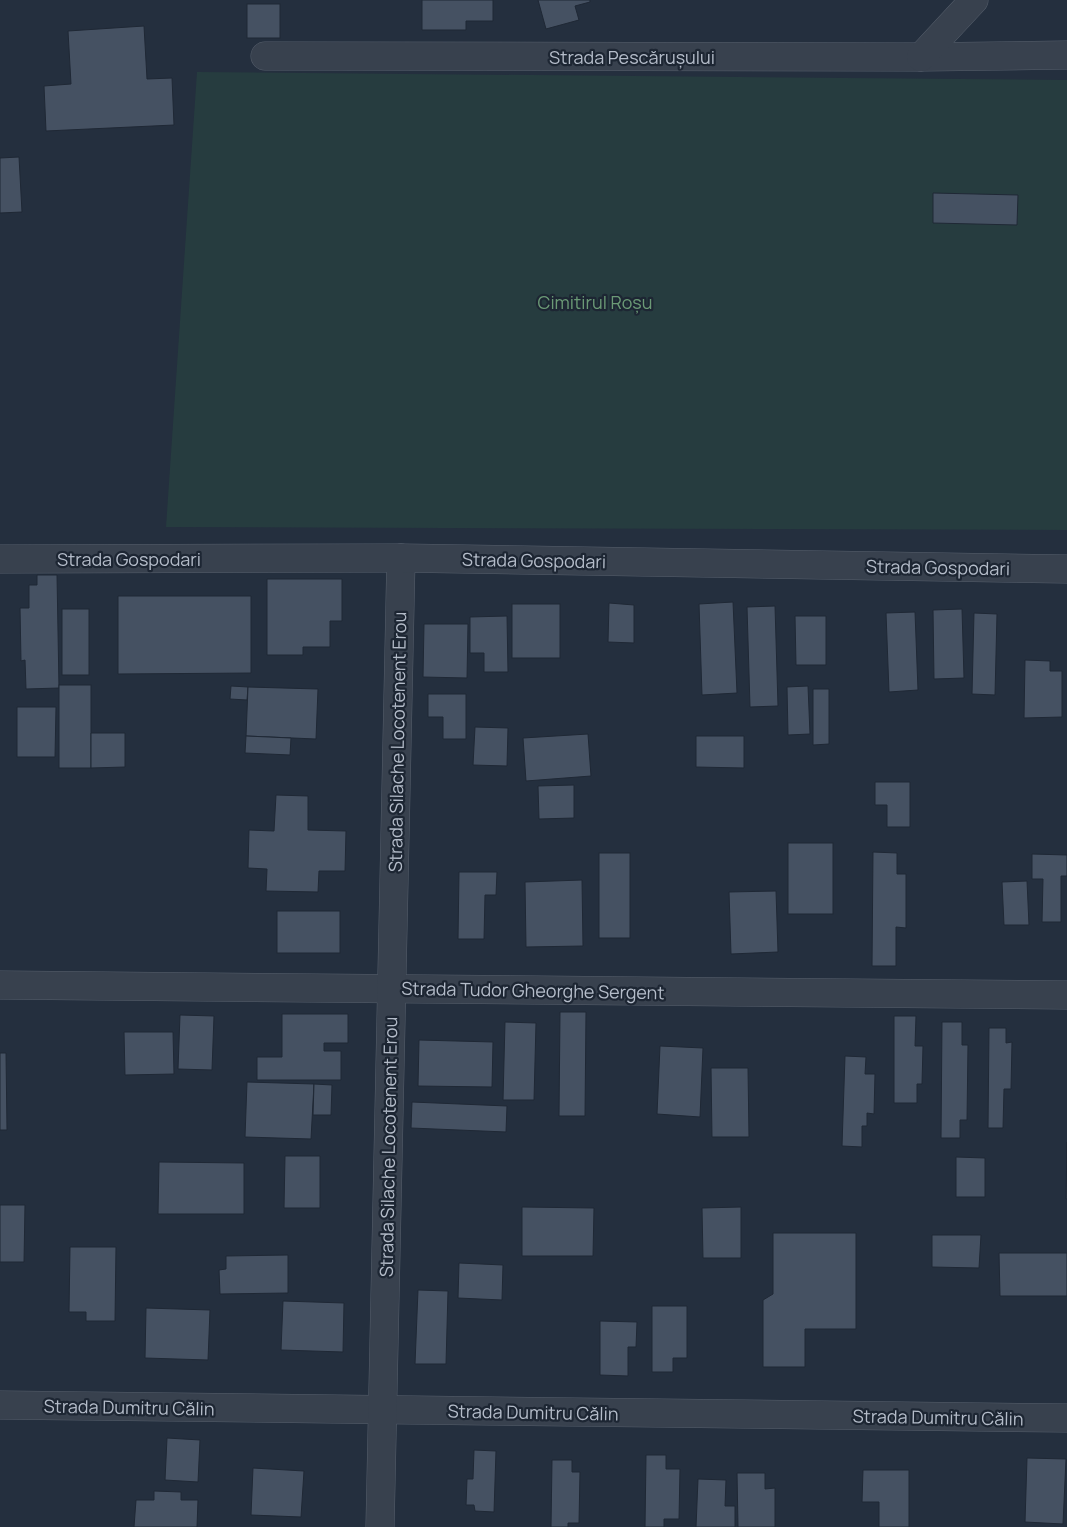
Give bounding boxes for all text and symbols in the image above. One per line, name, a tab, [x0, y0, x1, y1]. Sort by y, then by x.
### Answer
street label: Strada Pescărușului	[549, 45, 715, 69]
park label: Cimitirul Roșu	[538, 290, 653, 314]
street label: Strada Gospodari	[57, 547, 201, 571]
street label: Strada Gospodari	[462, 547, 606, 573]
street label: Strada Gospodari	[866, 554, 1010, 580]
street label: Strada Silache Locotenent Erou	[383, 612, 411, 872]
street label: Strada Tudor Gheorghe Sergent	[401, 976, 665, 1004]
street label: Strada Silache Locotenent Erou	[374, 1017, 402, 1277]
street label: Strada Dumitru Călin	[43, 1394, 215, 1420]
street label: Strada Dumitru Călin	[447, 1399, 619, 1425]
street label: Strada Dumitru Călin	[852, 1404, 1024, 1430]

